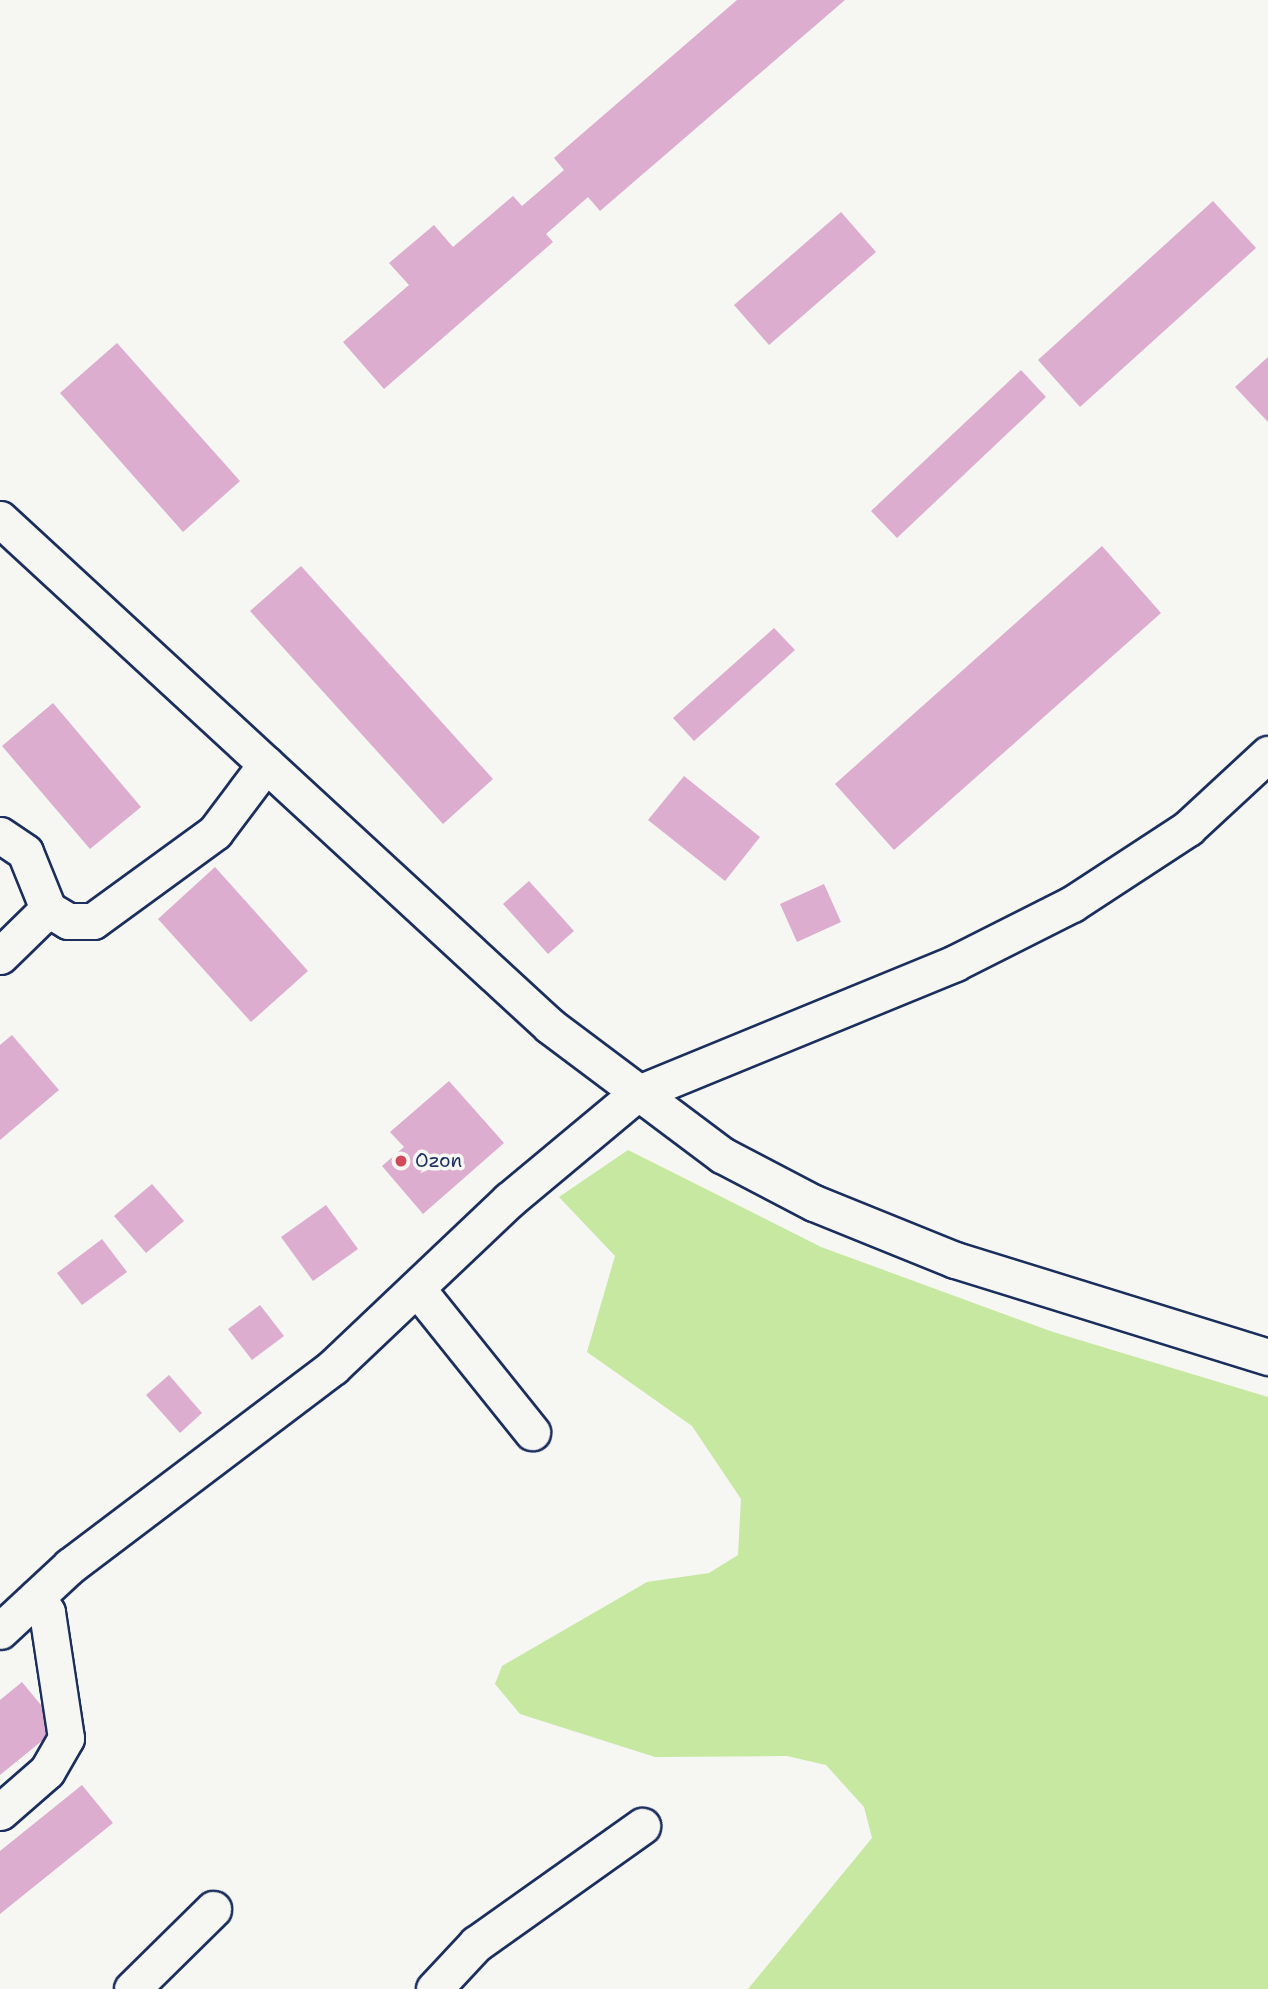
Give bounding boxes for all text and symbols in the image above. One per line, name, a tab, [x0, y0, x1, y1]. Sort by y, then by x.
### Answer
place label: Ozon	[415, 1150, 462, 1172]
marker: Ozon	[393, 1153, 409, 1169]

